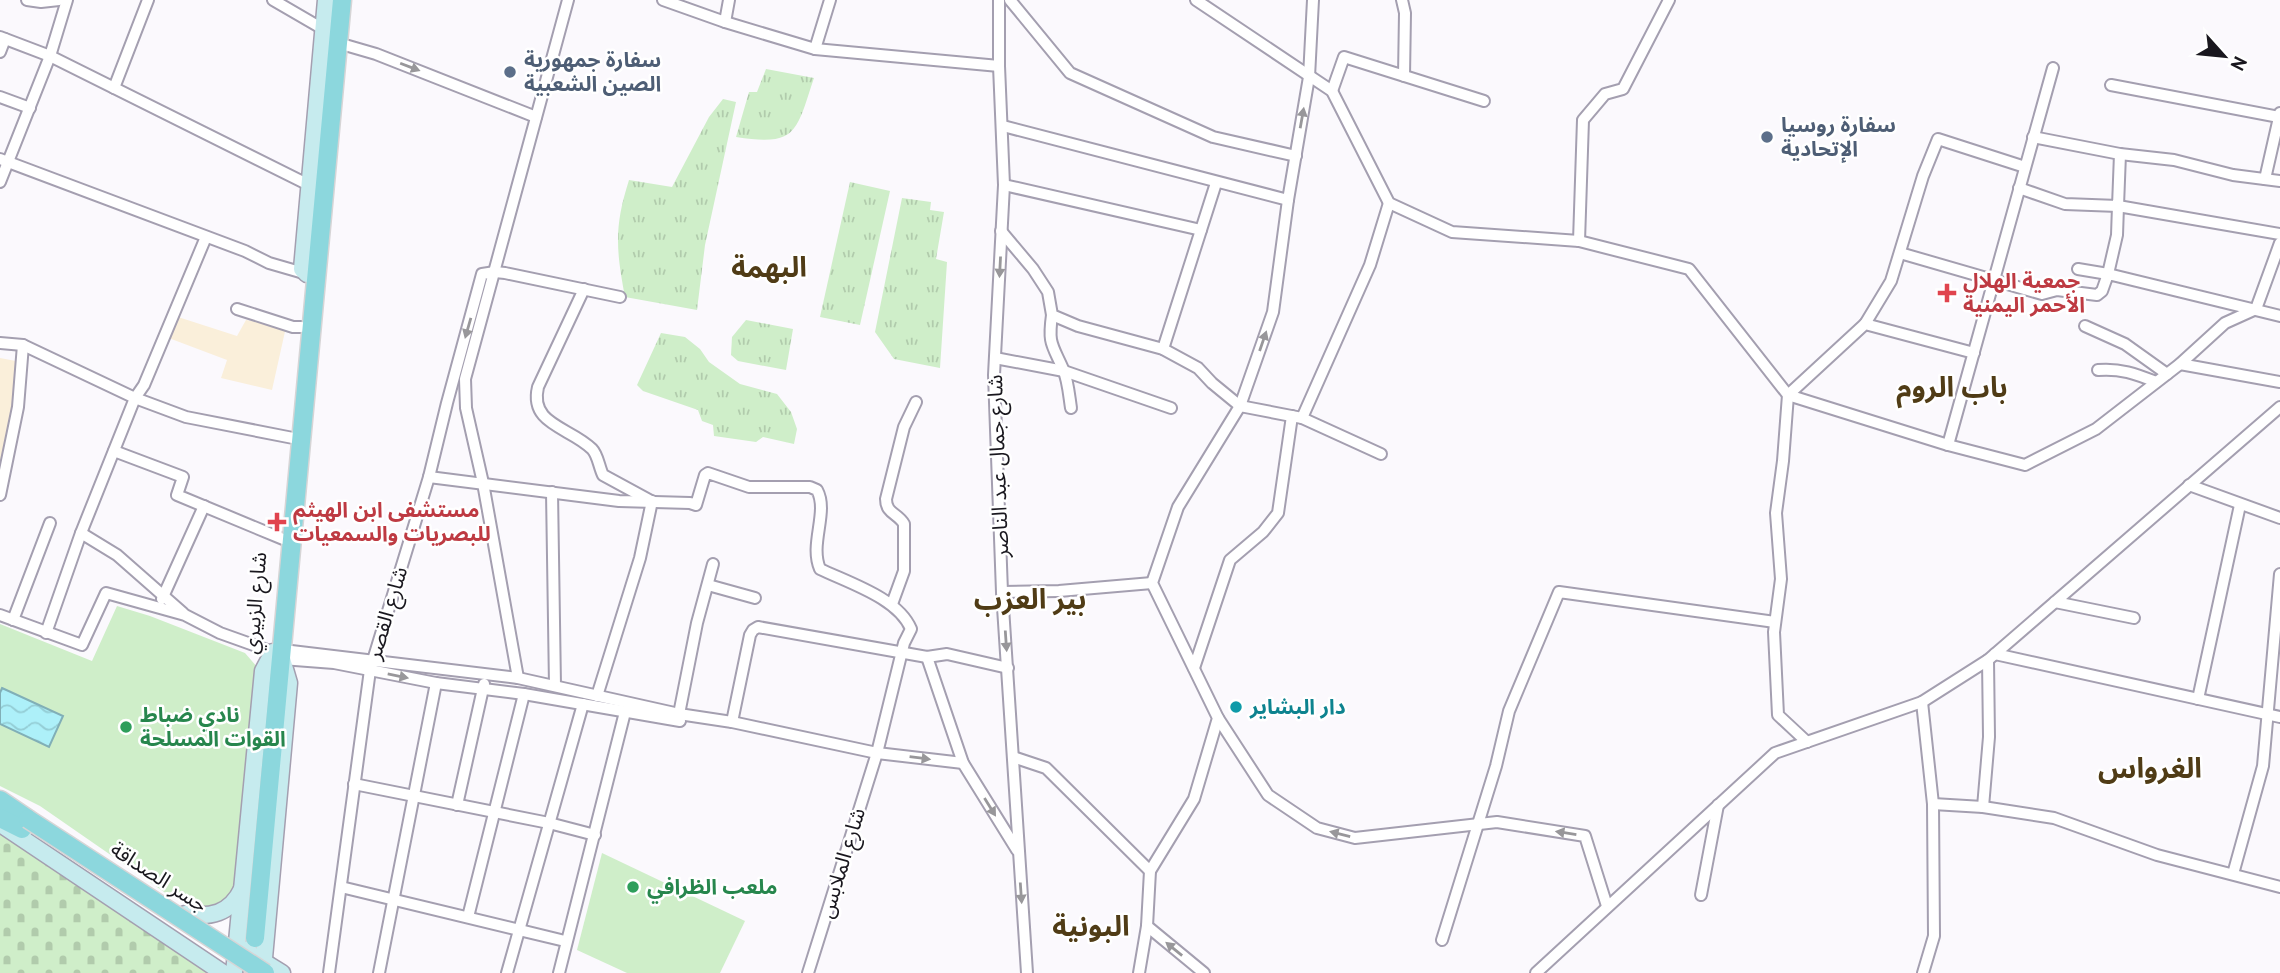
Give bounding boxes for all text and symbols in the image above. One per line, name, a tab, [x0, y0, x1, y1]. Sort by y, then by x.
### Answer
north arrow	[2189, 21, 2259, 91]
place label: سفارة جمهورية الصين الشعبية	[524, 46, 661, 97]
text: N	[2226, 53, 2253, 75]
one-way arrow	[399, 61, 420, 72]
marker: سفارة جمهورية الصين الشعبية	[502, 64, 518, 80]
one-way arrow	[1297, 107, 1308, 129]
place label: سفارة روسيا الإتحادية	[1781, 111, 1896, 163]
marker: سفارة روسيا الإتحادية	[1759, 129, 1775, 145]
district label: البهمة	[731, 248, 807, 285]
one-way arrow	[994, 256, 1005, 278]
place label: جمعية الهلال الأحمر اليمنية	[1963, 267, 2085, 318]
marker: جمعية الهلال الأحمر اليمنية	[1937, 283, 1957, 303]
one-way arrow	[462, 317, 472, 338]
one-way arrow	[1258, 331, 1269, 352]
district label: باب الروم	[1896, 368, 2008, 409]
street label: شارع جمال عبد الناصر	[981, 374, 1016, 559]
place label: مستشفى ابن الهيثم للبصريات والسمعيات	[293, 496, 491, 547]
marker: مستشفى ابن الهيثم للبصريات والسمعيات	[267, 512, 287, 532]
street label: شارع الزبيري	[237, 551, 275, 655]
street label: شارع القصر	[359, 563, 415, 664]
district label: بير العزب	[974, 580, 1086, 617]
one-way arrow	[1001, 630, 1012, 652]
one-way arrow	[387, 671, 409, 682]
place label: دار البشاير	[1249, 693, 1346, 720]
marker: دار البشاير	[1228, 699, 1244, 715]
place label: نادي ضباط القوات المسلحة	[140, 701, 286, 752]
marker: نادي ضباط القوات المسلحة	[118, 719, 134, 735]
district label: الغرواس	[2098, 749, 2202, 786]
one-way arrow	[909, 752, 931, 763]
one-way arrow	[984, 797, 997, 816]
street label: شارع الملابس	[812, 804, 873, 922]
one-way arrow	[1555, 827, 1577, 838]
one-way arrow	[1329, 828, 1351, 839]
street label: جسر الصداقة	[106, 835, 213, 918]
place label: ملعب الظرافي	[647, 873, 777, 904]
marker: ملعب الظرافي	[625, 879, 641, 895]
one-way arrow	[1016, 882, 1027, 904]
district label: البونية	[1052, 907, 1130, 944]
one-way arrow	[1166, 941, 1184, 956]

